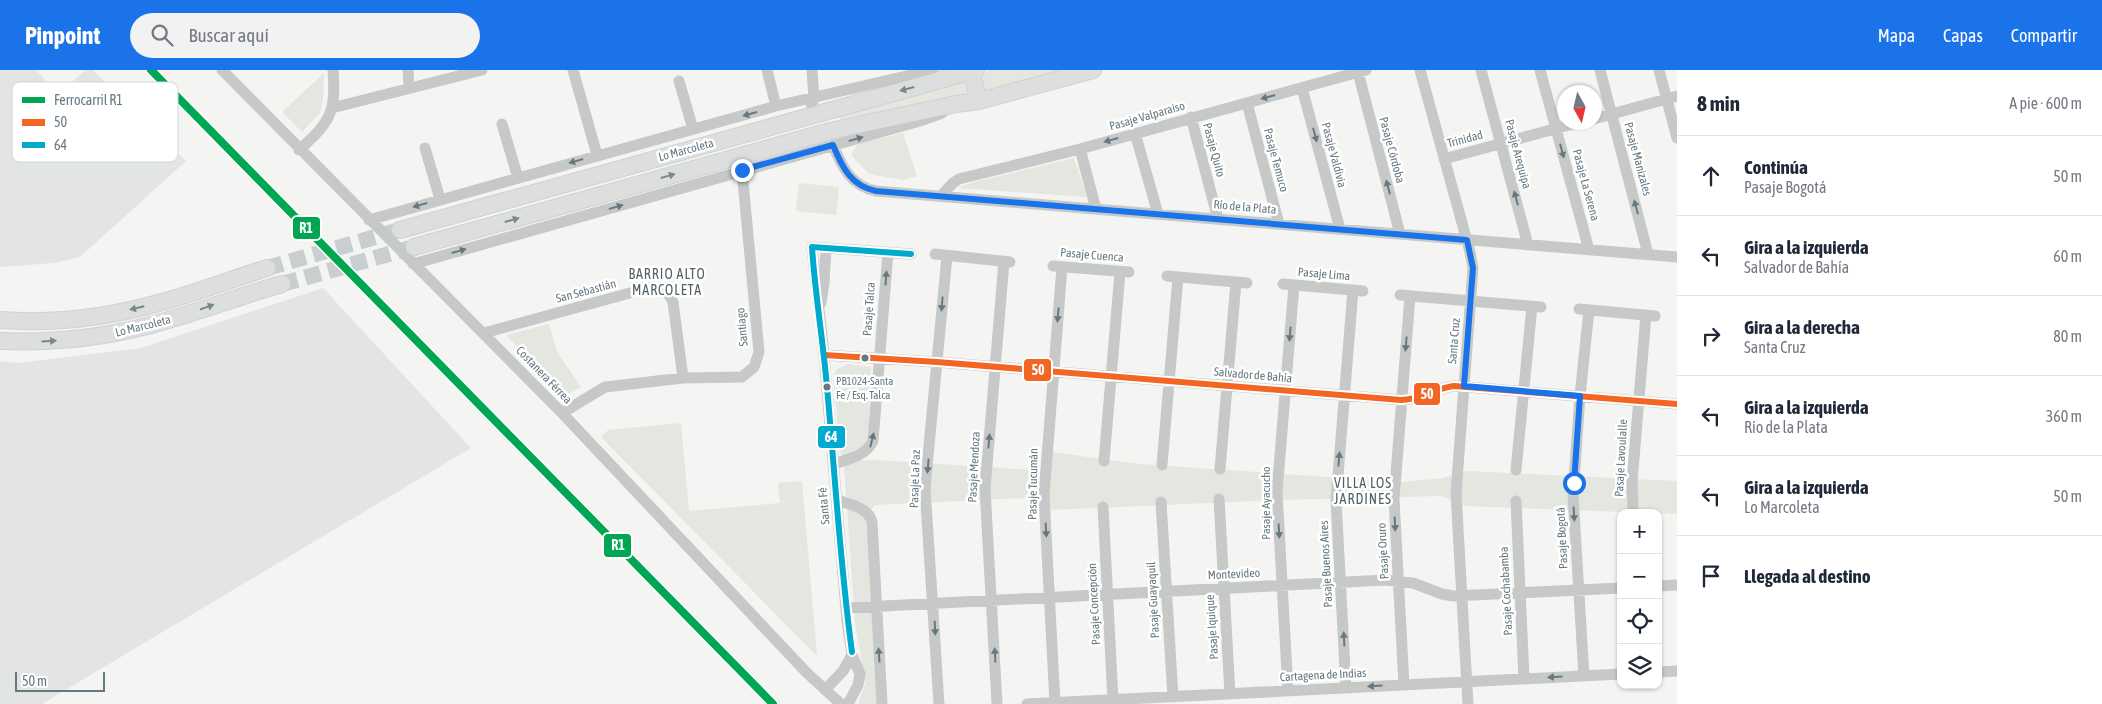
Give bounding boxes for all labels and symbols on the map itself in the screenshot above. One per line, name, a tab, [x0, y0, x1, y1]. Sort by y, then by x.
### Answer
legend	[12, 82, 178, 162]
one-way arrow	[900, 85, 915, 93]
north arrow	[1557, 85, 1602, 130]
text: Ferrocarril R1	[54, 92, 123, 108]
one-way arrow	[1260, 93, 1276, 101]
street label: Pasaje Valparaíso	[1108, 98, 1187, 133]
one-way arrow	[742, 110, 757, 118]
text: 50	[54, 114, 68, 130]
street label: Pasaje Córdoba	[1376, 115, 1408, 185]
street label: Pasaje Arequipa	[1502, 118, 1534, 190]
street label: Pasaje Quito	[1200, 121, 1228, 179]
street label: Pasaje Valdivia	[1319, 121, 1349, 189]
street label: Pasaje Manizales	[1621, 121, 1655, 197]
street label: Pasaje Temuco	[1261, 127, 1291, 194]
one-way arrow	[1311, 127, 1319, 142]
street label: Trinidad	[1446, 128, 1484, 150]
one-way arrow	[849, 134, 864, 142]
street label: Lo Marcoleta	[657, 136, 715, 164]
one-way arrow	[1104, 136, 1119, 144]
text: 64	[54, 137, 68, 153]
one-way arrow	[1559, 143, 1567, 158]
street label: Pasaje La Serena	[1570, 148, 1602, 222]
one-way arrow	[569, 158, 584, 166]
route end	[731, 159, 754, 182]
one-way arrow	[661, 171, 676, 179]
one-way arrow	[1384, 179, 1392, 194]
one-way arrow	[1511, 190, 1519, 205]
street label: Río de la Plata	[1213, 197, 1277, 217]
one-way arrow	[1632, 200, 1640, 215]
one-way arrow	[412, 202, 427, 210]
one-way arrow	[608, 202, 623, 210]
line badge: R1	[292, 216, 321, 240]
one-way arrow	[504, 216, 519, 224]
text: R1	[299, 220, 313, 236]
street label: Pasaje Cuenca	[1060, 245, 1124, 265]
one-way arrow	[452, 247, 467, 255]
street label: Pasaje Lima	[1297, 265, 1351, 283]
district label: BARRIO ALTO MARCOLETA	[628, 266, 706, 298]
one-way arrow	[882, 270, 890, 286]
street label: San Sebastián	[554, 276, 618, 306]
street label: Pasaje Talca	[860, 282, 878, 336]
one-way arrow	[938, 296, 946, 312]
one-way arrow	[200, 303, 215, 311]
one-way arrow	[130, 304, 145, 312]
street label: Santiago	[733, 307, 751, 347]
one-way arrow	[1054, 308, 1062, 324]
street label: Lo Marcoleta	[114, 312, 172, 340]
street label: Santa Cruz	[1445, 317, 1463, 365]
one-way arrow	[1286, 326, 1294, 342]
one-way arrow	[41, 336, 57, 344]
one-way arrow	[1402, 337, 1410, 353]
street label: Costanera Férrea	[513, 343, 575, 407]
unlabelled marker	[860, 353, 870, 363]
line badge: 50	[1023, 358, 1052, 382]
text: 50	[1031, 362, 1045, 378]
street label: Salvador de Bahía	[1213, 365, 1293, 385]
place label: PB1024-Santa Fe / Esq. Talca	[836, 375, 893, 401]
marker: PB1024-Santa Fe / Esq. Talca	[822, 382, 832, 392]
line badge: 50	[1413, 382, 1441, 406]
text: 50	[1420, 386, 1434, 402]
street label: Pasaje Lavoulalle	[1612, 419, 1630, 497]
line badge: 64	[817, 425, 846, 449]
text: 64	[824, 429, 838, 445]
street label: Pasaje Mendoza	[965, 431, 983, 503]
one-way arrow	[868, 432, 876, 447]
one-way arrow	[985, 433, 993, 449]
street label: Pasaje Tucumán	[1025, 448, 1041, 520]
street label: Pasaje La Paz	[907, 449, 923, 508]
one-way arrow	[1335, 451, 1343, 467]
one-way arrow	[924, 458, 932, 474]
street label: Pasaje Ayacucho	[1259, 466, 1273, 540]
route start	[1563, 472, 1586, 495]
district label: VILLA LOS JARDINES	[1334, 475, 1392, 507]
street label: Santa Fé	[815, 487, 833, 525]
street label: Pasaje Bogotá	[1553, 507, 1571, 569]
one-way arrow	[1571, 507, 1579, 523]
one-way arrow	[1391, 516, 1399, 532]
street label: Pasaje Buenos Aires	[1317, 520, 1335, 608]
one-way arrow	[1042, 522, 1050, 538]
street label: Pasaje Oruro	[1375, 522, 1391, 580]
one-way arrow	[1276, 523, 1284, 539]
line badge: R1	[603, 533, 632, 558]
text: R1	[611, 537, 625, 553]
street label: Pasaje Cochabamba	[1497, 546, 1515, 636]
street label: Pasaje Guayaquil	[1144, 561, 1162, 639]
street label: Pasaje Concepción	[1085, 563, 1103, 645]
street label: Montevideo	[1207, 566, 1261, 582]
street label: Pasaje Iquique	[1203, 594, 1221, 660]
one-way arrow	[931, 620, 939, 636]
one-way arrow	[1339, 631, 1347, 647]
one-way arrow	[875, 647, 883, 663]
one-way arrow	[990, 647, 998, 663]
street label: Cartagena de Indias	[1279, 666, 1367, 684]
scale bar	[15, 669, 105, 692]
one-way arrow	[1546, 674, 1562, 682]
one-way arrow	[1367, 683, 1383, 691]

